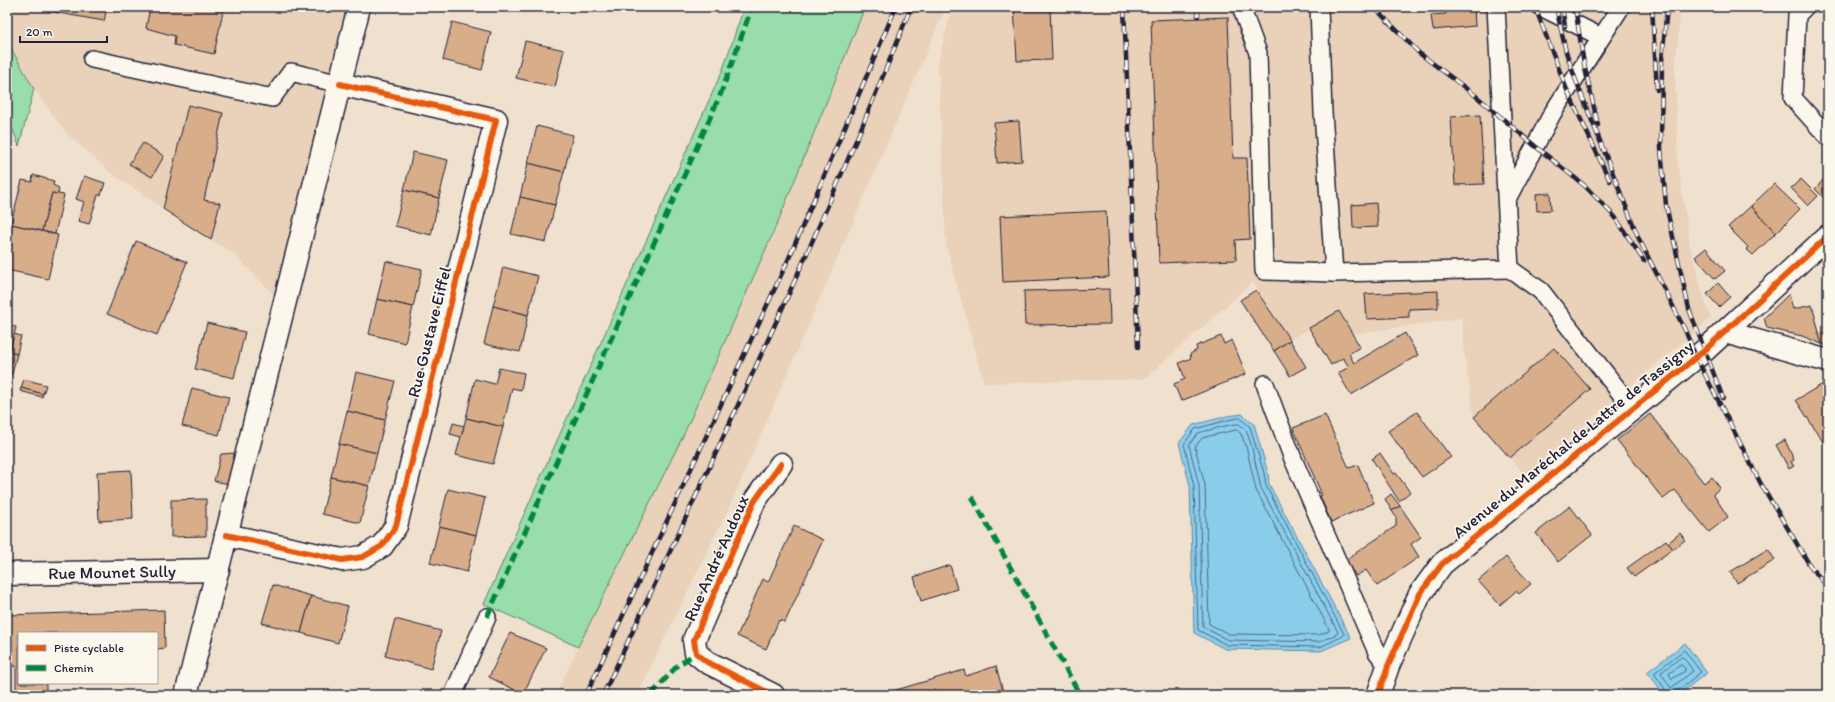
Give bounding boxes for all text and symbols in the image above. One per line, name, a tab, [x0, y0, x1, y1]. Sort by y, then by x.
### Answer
scale bar	[20, 18, 107, 44]
text: 20 m	[26, 25, 53, 39]
street label: Rue Gustave Eiffel	[403, 264, 455, 400]
street label: Avenue du Maréchal de Lattre de Tassigny	[1449, 336, 1697, 542]
street label: Rue André Audoux	[679, 492, 753, 624]
street label: Rue Mounet Sully	[48, 561, 176, 583]
legend	[18, 632, 158, 684]
text: Piste cyclable	[54, 641, 124, 655]
text: Chemin	[54, 661, 94, 675]

